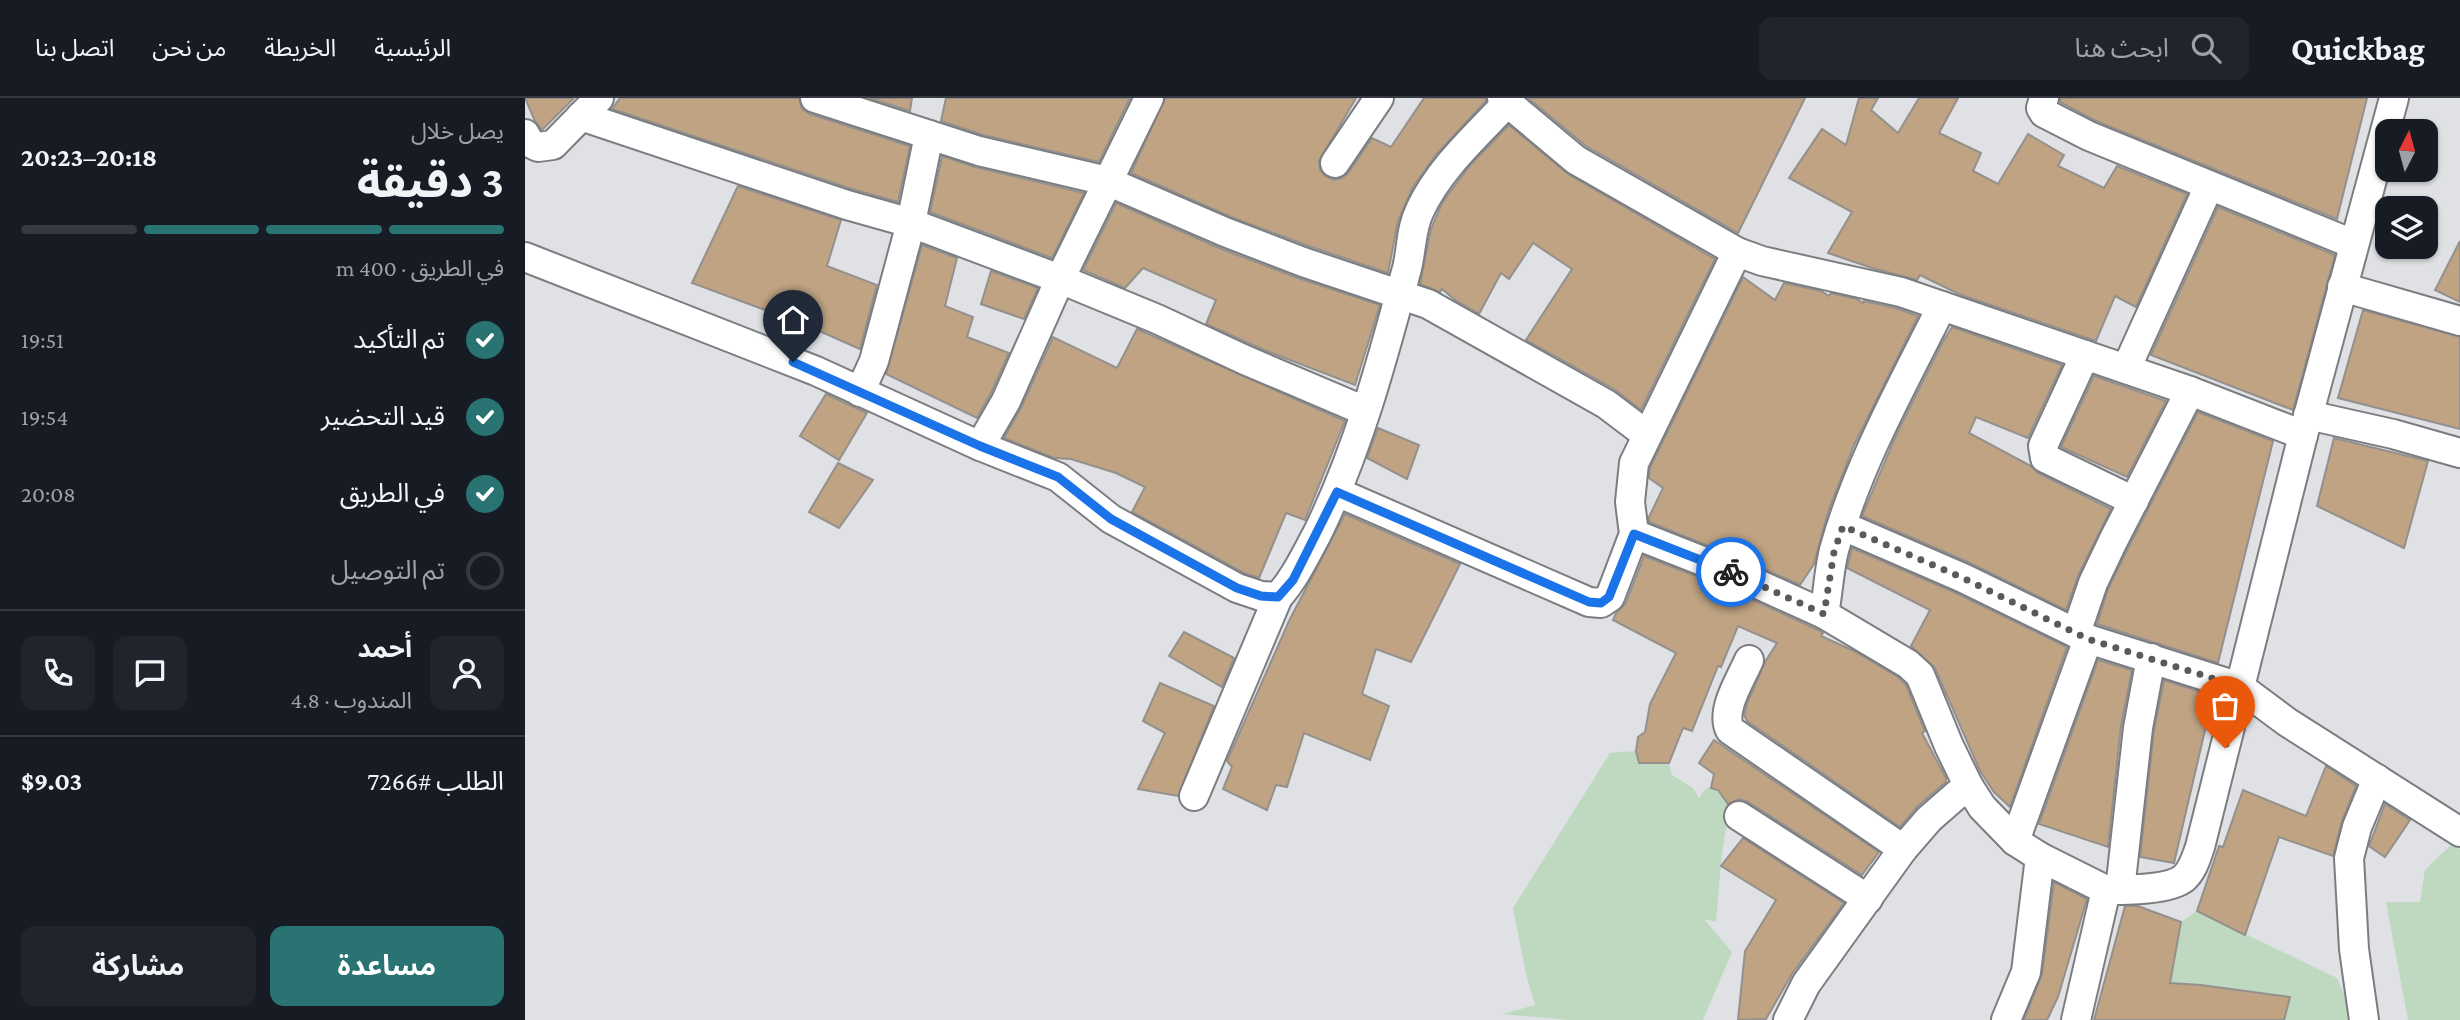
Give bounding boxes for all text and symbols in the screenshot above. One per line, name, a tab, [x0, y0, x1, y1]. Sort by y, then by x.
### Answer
search box	[1759, 17, 2249, 80]
icon: search	[2187, 29, 2225, 67]
text: Quickbag	[2291, 30, 2425, 67]
text: اتصل بنا	[35, 34, 114, 61]
text: من نحن	[152, 34, 226, 61]
text: الخريطة	[264, 34, 336, 61]
text: الرئيسية	[374, 34, 451, 61]
text: ابحث هنا	[2075, 34, 2169, 63]
text: يصل خلال	[411, 118, 504, 144]
north arrow	[2375, 119, 2438, 182]
map controls	[2375, 119, 2438, 259]
text: 20:18–20:23	[21, 143, 157, 172]
text: 3 دقيقة	[357, 156, 504, 207]
button: layers	[2375, 196, 2438, 259]
text: في الطريق · 400 m	[336, 255, 504, 281]
pin	[763, 290, 823, 362]
icon: home	[774, 301, 812, 339]
icon: check	[466, 321, 504, 359]
text: تم التأكيد	[353, 325, 445, 354]
text: 19:51	[21, 327, 64, 353]
icon: check	[466, 398, 504, 436]
text: قيد التحضير	[321, 402, 445, 431]
text: 19:54	[21, 404, 68, 430]
icon: check	[466, 475, 504, 513]
text: في الطريق	[340, 479, 445, 508]
text: 20:08	[21, 481, 76, 507]
courier	[1696, 537, 1766, 607]
icon: bike	[1712, 553, 1750, 591]
text: تم التوصيل	[331, 556, 445, 585]
text: أحمد	[358, 634, 412, 663]
button: phone	[21, 636, 95, 710]
button: chat	[113, 636, 187, 710]
button: person	[430, 636, 504, 710]
pin	[2195, 676, 2255, 748]
text: المندوب · 4.8	[291, 687, 412, 713]
icon: bag	[2206, 687, 2244, 725]
text: $9.03	[21, 767, 82, 796]
text: الطلب #7266	[367, 767, 504, 796]
button: مشاركة	[21, 926, 256, 1006]
button: مساعدة	[270, 926, 504, 1006]

